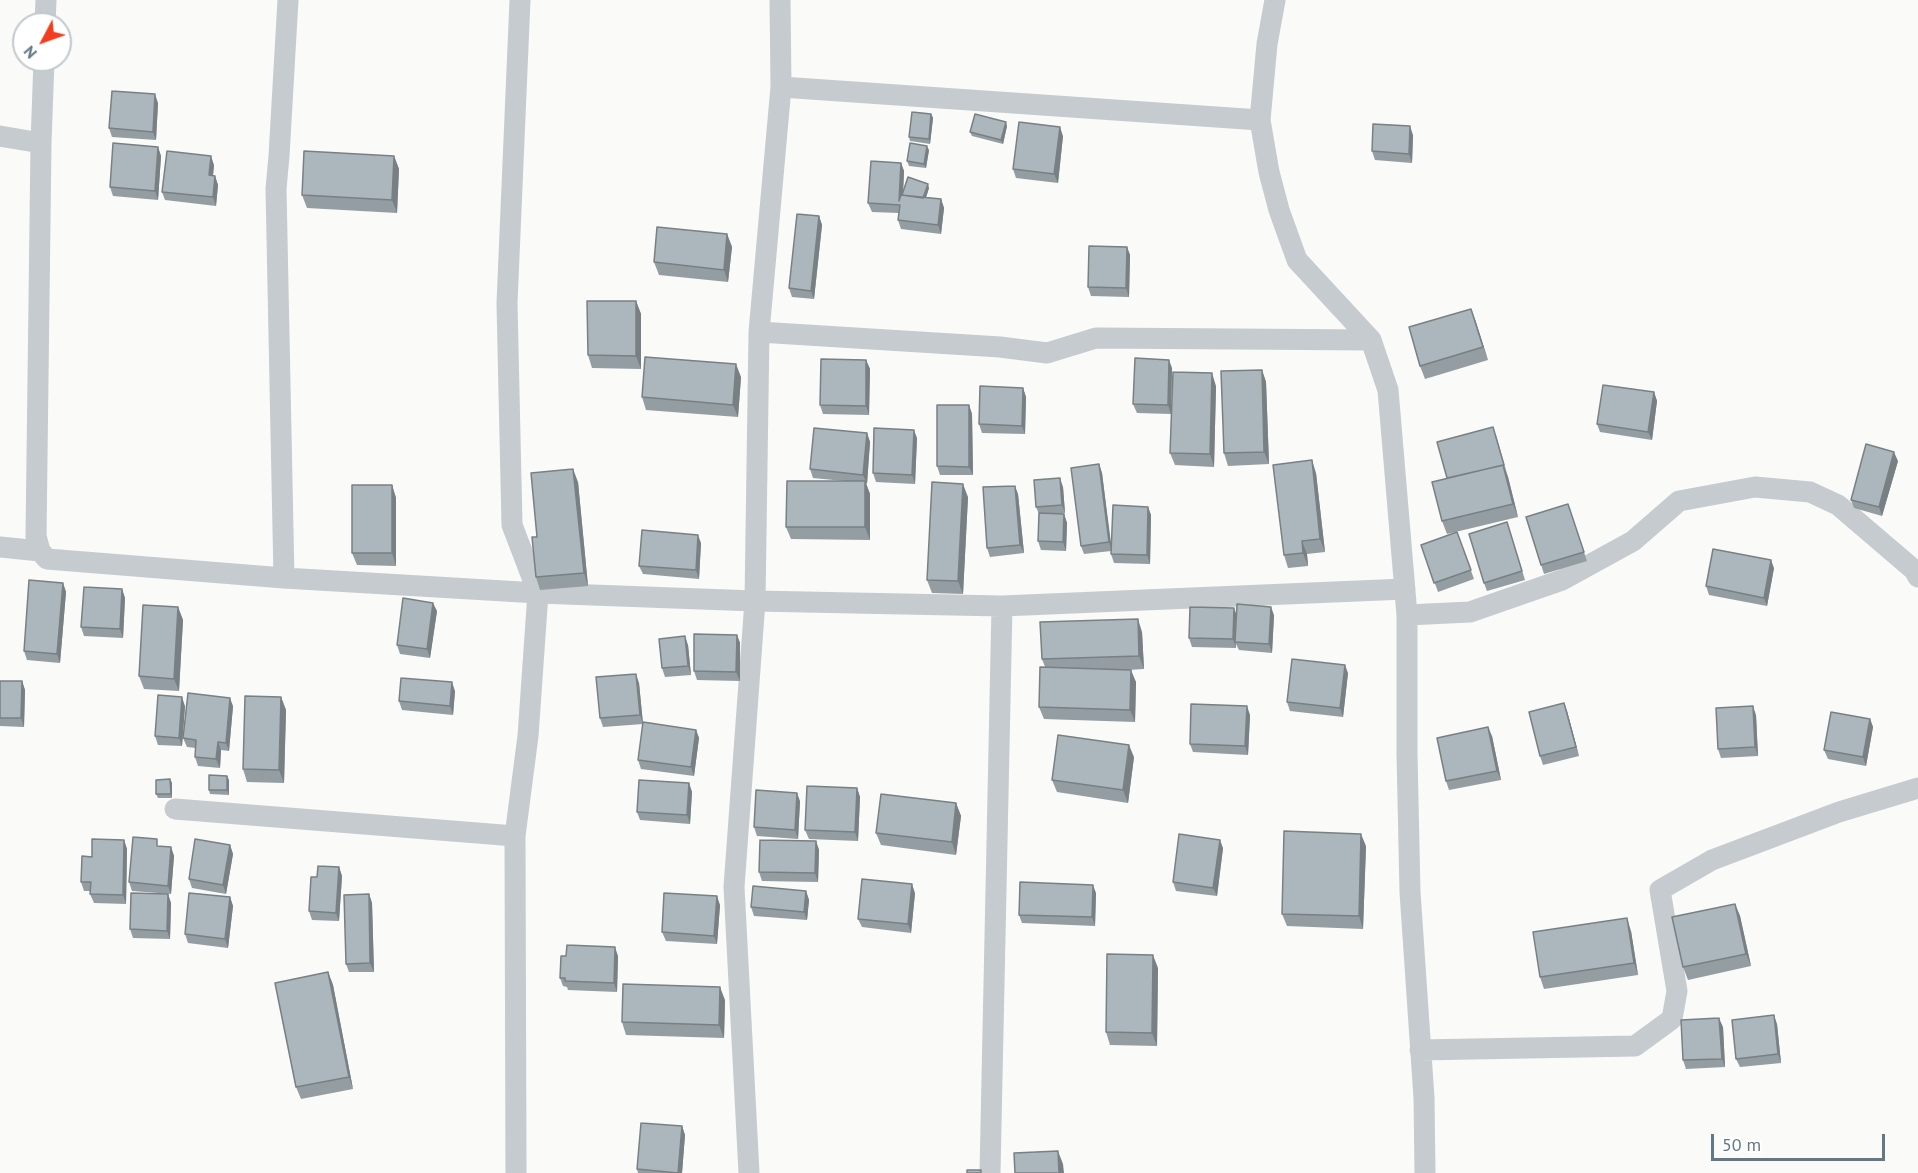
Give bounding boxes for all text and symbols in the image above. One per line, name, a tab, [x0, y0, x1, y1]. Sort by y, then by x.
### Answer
north arrow	[12, 12, 72, 72]
text: N	[19, 42, 41, 63]
scale bar	[1714, 1122, 1888, 1160]
text: 50 m	[1722, 1133, 1761, 1156]

